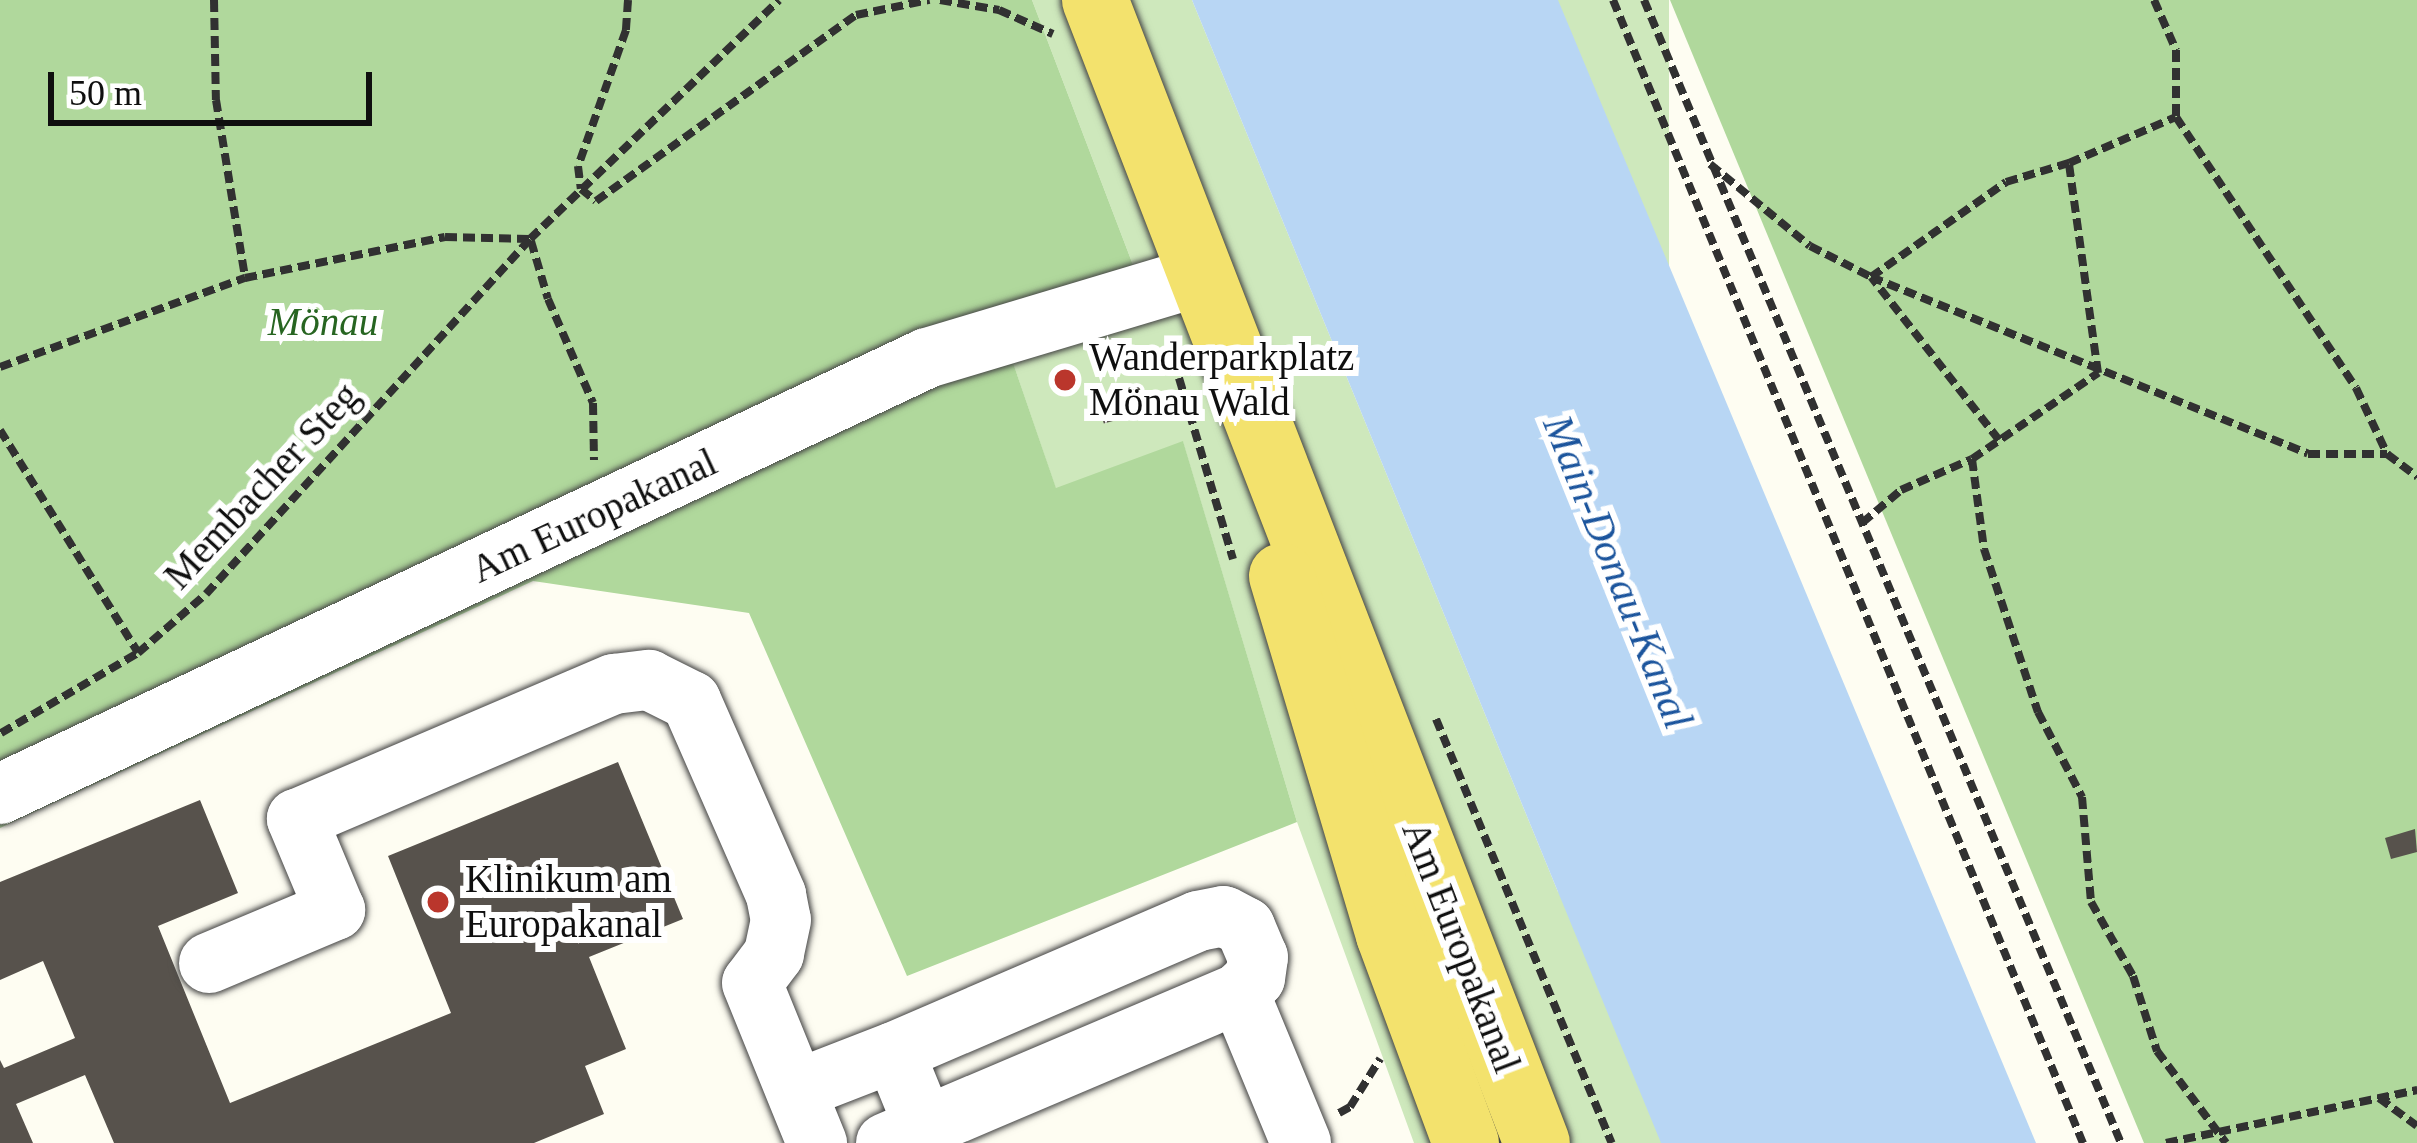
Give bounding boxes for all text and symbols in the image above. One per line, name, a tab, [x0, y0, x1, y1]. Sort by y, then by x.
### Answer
scale bar	[54, 48, 378, 122]
text: 50 m	[69, 73, 142, 113]
park label: Mönau	[268, 299, 378, 345]
place label: Wanderparkplatz Mönau Wald	[1089, 335, 1354, 426]
marker: Wanderparkplatz Mönau Wald	[1052, 367, 1078, 393]
street label: Membacher Steg	[154, 373, 370, 599]
water label: Main-Donau-Kanal	[1532, 408, 1704, 736]
street label: Am Europakanal	[464, 439, 724, 593]
street label: Am Europakanal	[1392, 815, 1530, 1079]
place label: Klinikum am Europakanal	[465, 857, 672, 948]
marker: Klinikum am Europakanal	[422, 886, 454, 918]

